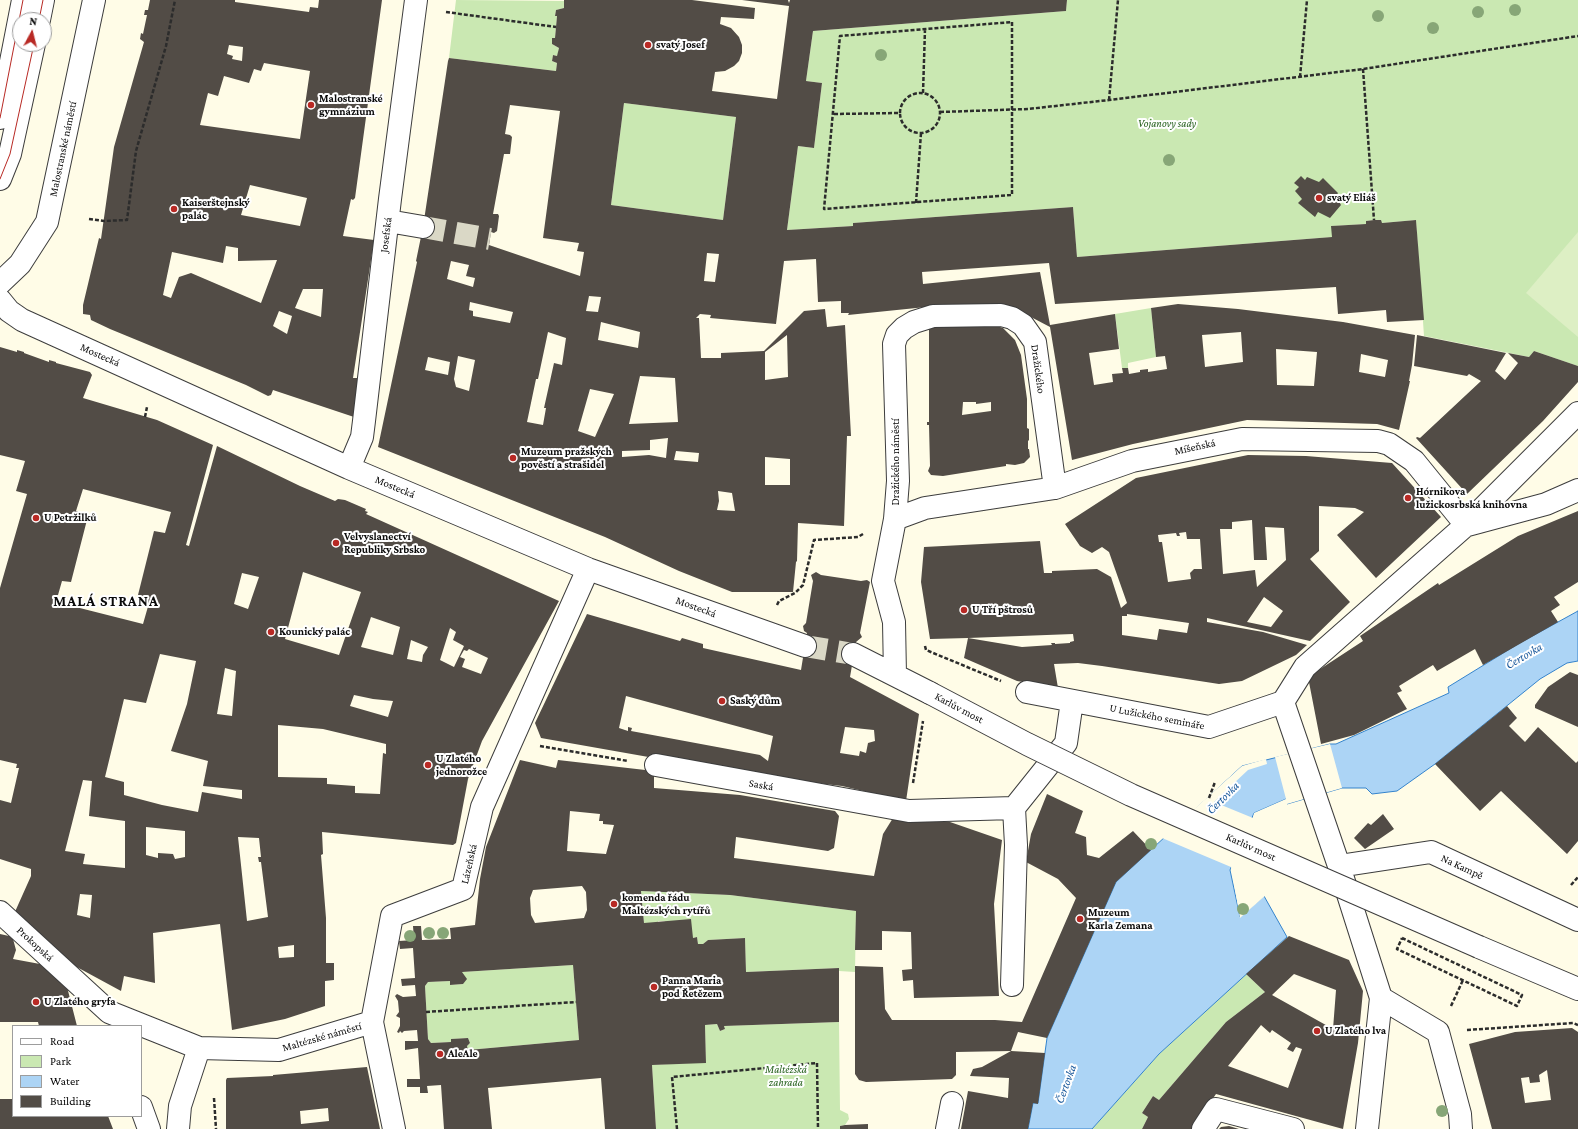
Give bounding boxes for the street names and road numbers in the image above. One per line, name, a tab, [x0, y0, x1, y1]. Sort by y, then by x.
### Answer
street label: Malostranské náměstí	[46, 100, 80, 198]
street label: Josefská	[377, 216, 395, 254]
street label: Mostecká	[78, 340, 122, 370]
street label: Dražického	[1028, 344, 1048, 394]
street label: Dražického náměstí	[889, 418, 903, 506]
street label: Míšeňská	[1173, 436, 1217, 458]
street label: Mostecká	[373, 473, 417, 501]
street label: Mostecká	[674, 594, 718, 620]
street label: Karlův most	[932, 690, 986, 726]
street label: U Lužického semináře	[1108, 701, 1206, 733]
street label: Saská	[748, 776, 774, 794]
street label: Karlův most	[1224, 830, 1278, 864]
street label: Lázeňská	[458, 843, 480, 885]
street label: Na Kampě	[1439, 851, 1485, 883]
street label: Prokopská	[14, 924, 56, 964]
street label: Maltézské náměstí	[281, 1019, 363, 1055]

